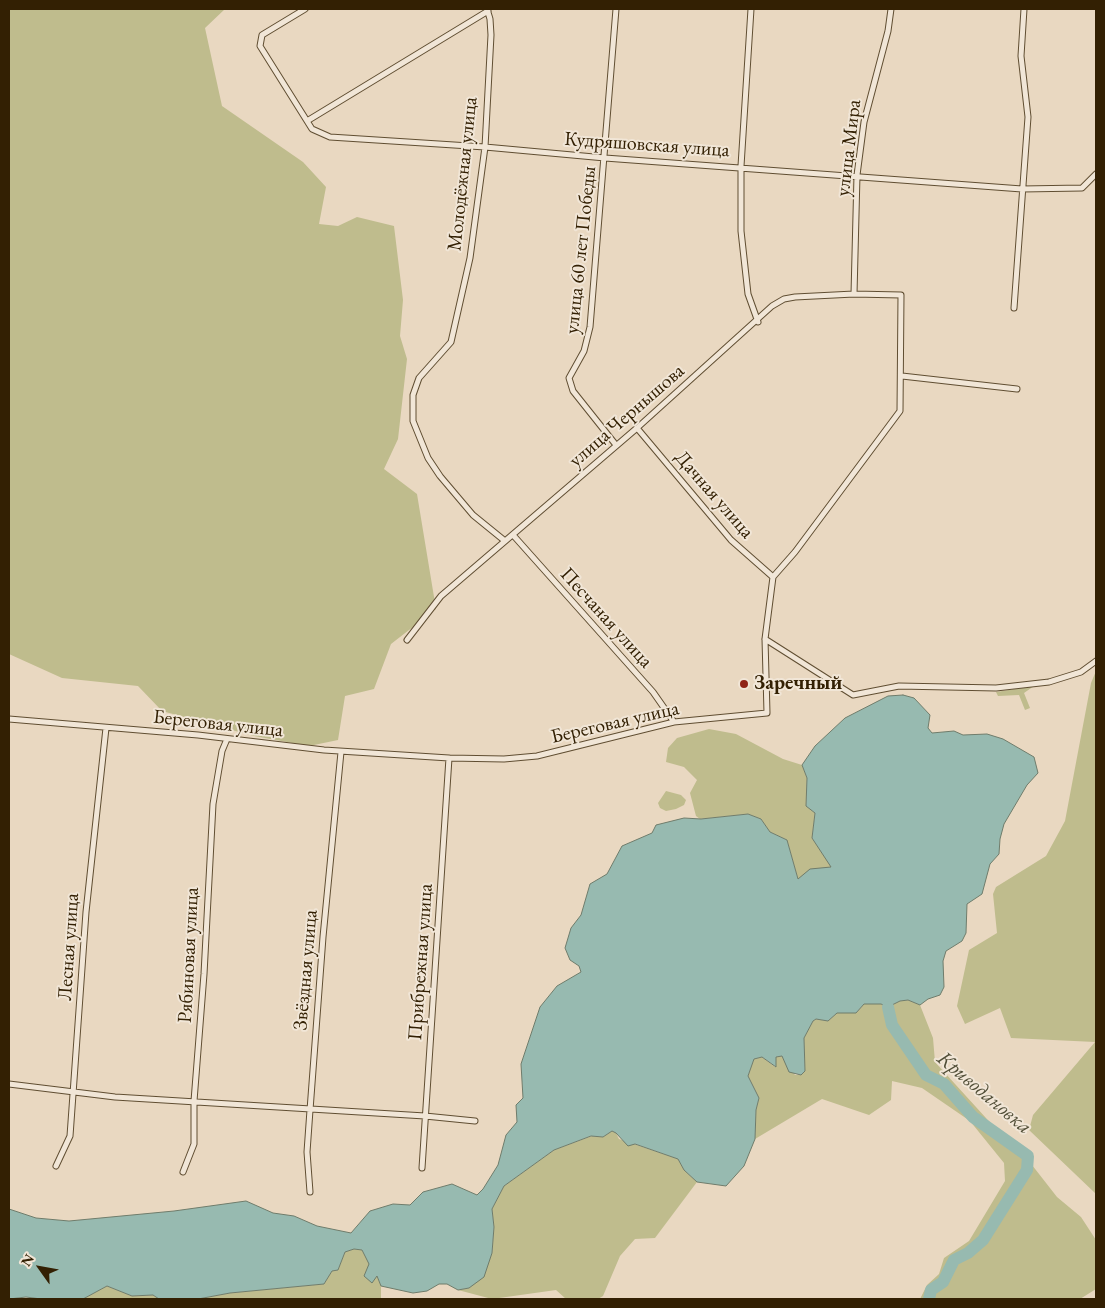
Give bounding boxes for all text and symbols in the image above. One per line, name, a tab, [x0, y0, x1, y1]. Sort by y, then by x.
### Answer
street label: Молодёжная улица	[443, 96, 483, 252]
street label: улица Мира	[831, 98, 867, 198]
street label: Кудряшовская улица	[563, 127, 731, 163]
street label: улица 60 лет Победы	[560, 165, 602, 335]
street label: улица Чернышова	[564, 359, 690, 473]
street label: Дачная улица	[669, 446, 759, 544]
street label: Песчаная улица	[555, 563, 657, 673]
place label: Заречный	[754, 672, 842, 696]
marker: Заречный	[738, 678, 750, 690]
street label: Береговая улица	[549, 697, 681, 749]
street label: Береговая улица	[152, 705, 284, 743]
street label: Прибрежная улица	[404, 883, 438, 1041]
street label: Рябиновая улица	[173, 887, 205, 1023]
street label: Лесная улица	[53, 892, 85, 1002]
street label: Звёздная улица	[289, 909, 323, 1031]
water label: Криводановка	[932, 1046, 1036, 1140]
north arrow	[15, 1243, 65, 1293]
text: N	[17, 1250, 38, 1270]

